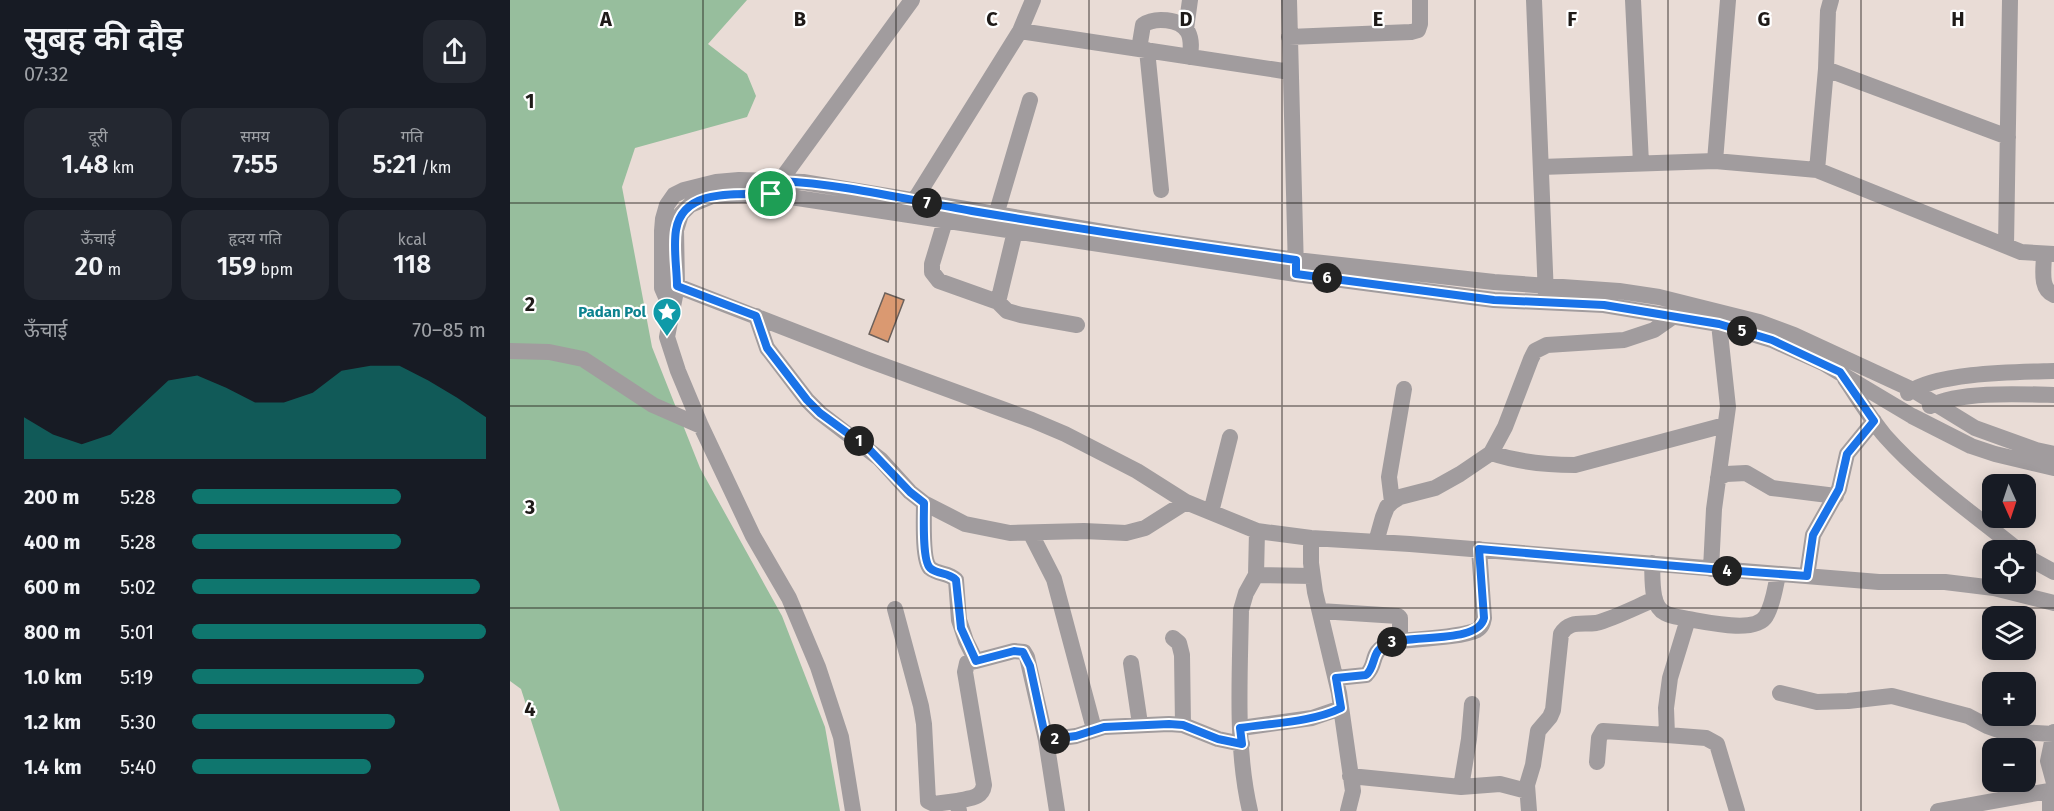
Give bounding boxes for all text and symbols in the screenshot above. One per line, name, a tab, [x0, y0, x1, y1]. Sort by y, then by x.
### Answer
text: A	[599, 7, 613, 31]
text: B	[794, 7, 806, 31]
text: C	[986, 7, 998, 31]
text: D	[1179, 7, 1193, 31]
text: E	[1373, 7, 1383, 31]
text: F	[1567, 7, 1577, 31]
text: G	[1758, 7, 1770, 31]
text: H	[1951, 7, 1965, 31]
text: सुबह की दौड़	[24, 19, 183, 59]
button: share	[423, 20, 486, 83]
text: 07:32	[24, 62, 68, 86]
text: 1	[525, 89, 535, 113]
text: दूरी	[88, 127, 108, 146]
text: समय	[240, 127, 270, 146]
text: गति	[401, 127, 423, 146]
text: 1.48	[61, 149, 108, 180]
text: 7:55	[232, 149, 278, 180]
text: 5:21	[373, 149, 417, 180]
text: km	[108, 158, 135, 177]
text: /km	[417, 158, 451, 177]
pin	[745, 168, 796, 219]
icon: arrive	[754, 177, 787, 210]
pin: 7	[912, 188, 942, 218]
text: 7	[923, 193, 931, 212]
text: ऊँचाई	[81, 229, 115, 248]
text: हृदय गति	[228, 229, 282, 248]
text: kcal	[398, 230, 426, 249]
text: 118	[393, 249, 431, 280]
text: 20	[75, 251, 103, 282]
text: 159	[217, 251, 256, 282]
text: m	[103, 260, 121, 279]
text: bpm	[256, 260, 293, 279]
pin: 6	[1312, 263, 1342, 293]
text: 6	[1322, 268, 1332, 287]
text: 2	[525, 292, 535, 316]
place icon: Padan Pol	[651, 296, 683, 338]
place label: Padan Pol	[578, 303, 647, 321]
pin: 5	[1727, 316, 1757, 346]
text: ऊँचाई	[24, 318, 67, 342]
text: 70–85 m	[412, 318, 486, 342]
text: 5	[1738, 321, 1746, 340]
pin: 1	[844, 426, 874, 456]
text: 1	[855, 431, 863, 450]
north arrow	[1982, 474, 2036, 528]
map controls	[1982, 474, 2036, 792]
text: 200 m	[24, 485, 79, 509]
text: 5:28	[120, 485, 156, 509]
text: 3	[524, 495, 535, 519]
text: 400 m	[24, 530, 80, 554]
text: 5:28	[120, 530, 156, 554]
button: locate	[1982, 540, 2036, 594]
pin: 4	[1712, 556, 1742, 586]
text: 4	[1722, 561, 1732, 580]
text: 600 m	[24, 575, 80, 599]
text: 5:02	[120, 575, 156, 599]
button: layers	[1982, 606, 2036, 660]
text: 800 m	[24, 620, 81, 644]
text: 5:01	[120, 620, 154, 644]
pin: 3	[1377, 627, 1407, 657]
text: 3	[1388, 632, 1396, 651]
text: 1.0 km	[24, 665, 82, 689]
text: 5:19	[120, 665, 153, 689]
button: +	[1982, 672, 2036, 726]
text: 4	[524, 697, 536, 721]
text: 1.2 km	[24, 710, 81, 734]
text: 5:30	[120, 710, 156, 734]
pin: 2	[1040, 724, 1070, 754]
text: 2	[1051, 729, 1059, 748]
button: −	[1982, 738, 2036, 792]
text: 1.4 km	[24, 755, 82, 779]
text: 5:40	[120, 755, 157, 779]

